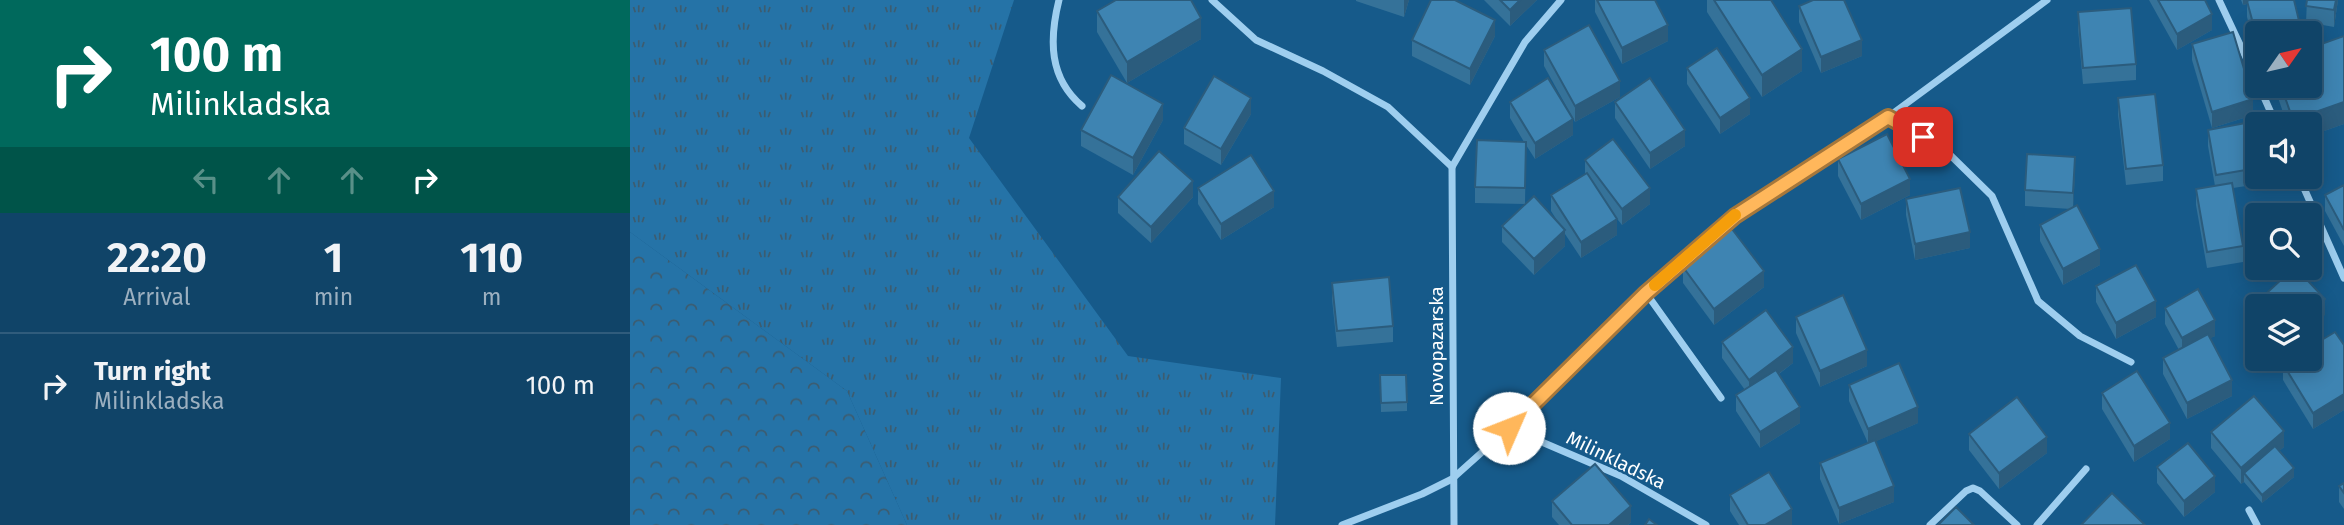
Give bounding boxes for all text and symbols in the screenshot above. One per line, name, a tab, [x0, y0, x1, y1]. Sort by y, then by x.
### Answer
north arrow	[2245, 21, 2322, 98]
map controls	[2245, 21, 2322, 371]
text: 100 m	[150, 25, 283, 84]
icon: right	[35, 28, 126, 119]
text: Milinkladska	[150, 85, 331, 123]
pin	[1893, 107, 1953, 167]
button: sound	[2245, 112, 2322, 189]
icon: arrive	[1904, 118, 1942, 156]
icon: left	[187, 161, 225, 199]
icon: ahead	[260, 161, 298, 199]
icon: ahead	[333, 161, 371, 199]
icon: right	[406, 161, 444, 199]
button: search	[2245, 203, 2322, 280]
text: 22:20	[107, 233, 207, 283]
text: 1	[324, 233, 343, 283]
text: 110	[460, 233, 523, 283]
text: Arrival	[123, 283, 191, 311]
text: min	[314, 283, 353, 311]
text: m	[482, 283, 502, 311]
street label: Novopazarska	[1425, 286, 1448, 406]
button: layers	[2245, 294, 2322, 371]
text: Turn right	[94, 356, 211, 387]
icon: right	[35, 367, 73, 405]
text: 100 m	[526, 370, 595, 401]
text: Milinkladska	[94, 387, 224, 415]
position arrow	[1472, 391, 1546, 465]
street label: Milinkladska	[1563, 426, 1669, 494]

